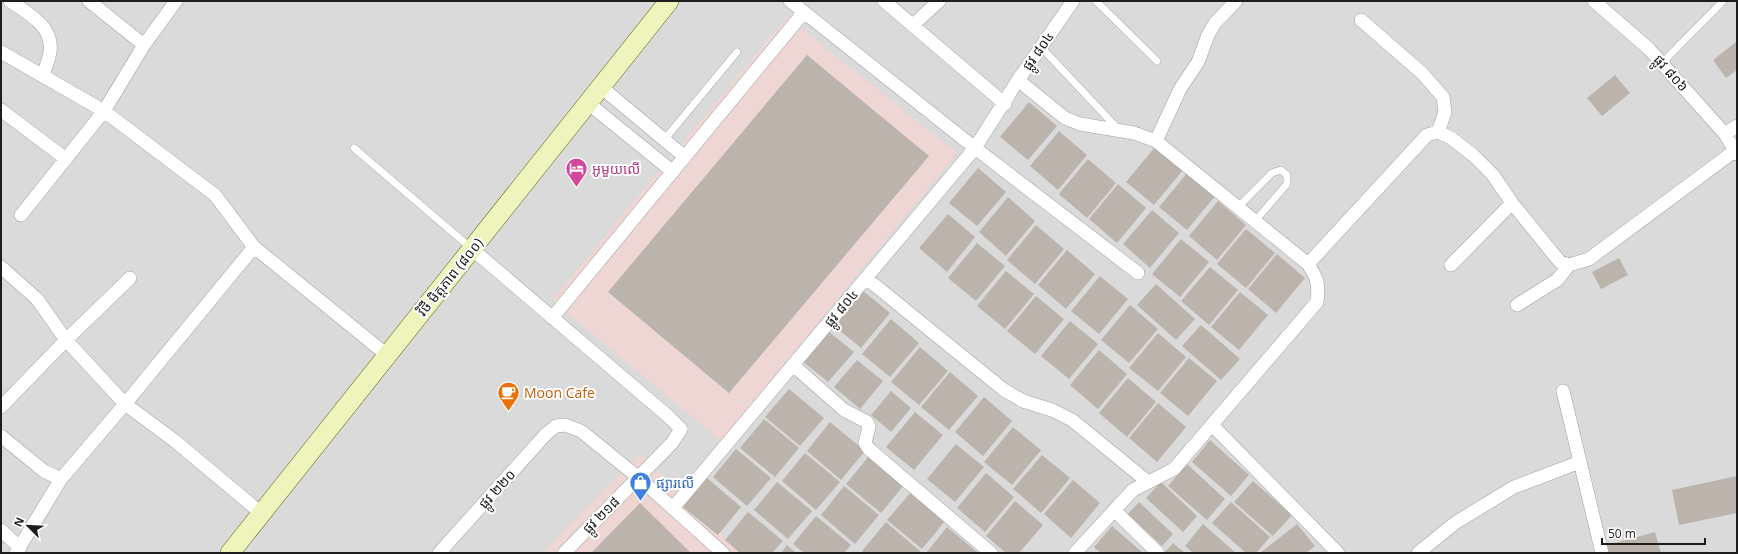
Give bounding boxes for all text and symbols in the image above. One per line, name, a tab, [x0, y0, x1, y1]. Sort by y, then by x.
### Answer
street label: ផ្លូវ ៨០៤	[1017, 27, 1060, 76]
street label: ផ្លូវ ៨០៦	[1647, 50, 1693, 97]
hotel icon: អូមួយលេី	[563, 156, 589, 189]
place label: អូមួយលេី	[592, 159, 640, 178]
street label: វិថី មិត្តភាព (៨០០)	[412, 234, 487, 320]
street label: ផ្លូវ ៨០៤	[819, 285, 864, 333]
cafe icon: Moon Cafe	[495, 380, 521, 413]
place label: Moon Cafe	[524, 383, 595, 402]
street label: ផ្លូវ ២២០	[474, 465, 522, 515]
shop icon: ផ្សារលើ	[628, 470, 654, 503]
place label: ផ្សារលើ	[656, 473, 694, 492]
street label: ផ្លូវ ២១៨	[578, 492, 626, 540]
north arrow	[8, 506, 48, 546]
text: N	[10, 515, 27, 529]
scale bar	[1602, 520, 1705, 546]
text: 50 m	[1608, 525, 1636, 542]

